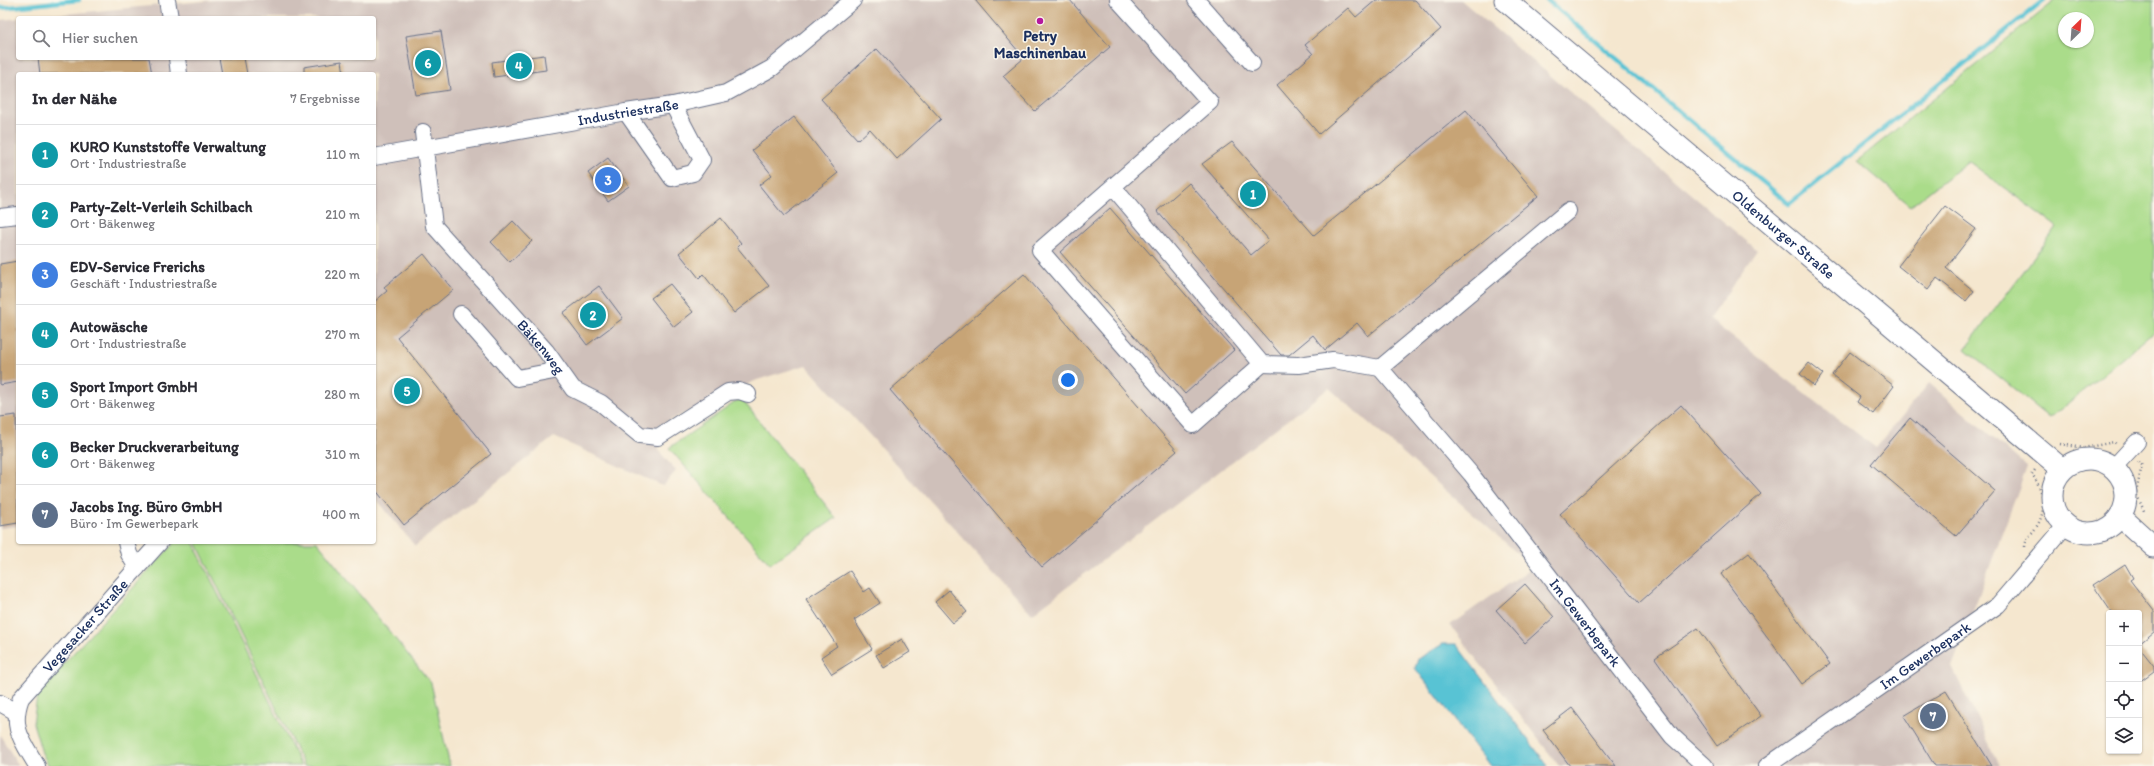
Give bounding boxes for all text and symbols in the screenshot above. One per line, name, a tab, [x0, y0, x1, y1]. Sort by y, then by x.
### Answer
north arrow	[2058, 12, 2094, 48]
search box	[16, 16, 376, 60]
marker: Petry Maschinenbau	[1035, 16, 1045, 26]
icon: search	[30, 27, 52, 49]
place label: Petry Maschinenbau	[994, 27, 1087, 62]
text: Hier suchen	[62, 29, 138, 47]
pin: 6	[415, 48, 441, 78]
pin: 4	[506, 51, 532, 81]
text: In der Nähe	[32, 88, 117, 108]
text: 7 Ergebnisse	[290, 91, 360, 106]
street label: Industriestraße	[576, 95, 680, 129]
text: KURO Kunststoffe Verwaltung	[70, 138, 266, 156]
text: 1	[42, 147, 48, 162]
text: 110 m	[326, 147, 360, 162]
text: Ort · Industriestraße	[70, 156, 187, 171]
pin: 3	[595, 165, 621, 195]
pin: 1	[1240, 179, 1266, 209]
street label: Oldenburger Straße	[1728, 186, 1839, 283]
text: Party-Zelt-Verleih Schilbach	[70, 198, 252, 216]
text: 2	[42, 207, 48, 222]
text: 210 m	[325, 207, 360, 222]
text: Ort · Bäkenweg	[70, 216, 155, 231]
text: EDV-Service Frerichs	[70, 258, 205, 276]
text: 3	[41, 267, 49, 282]
text: 220 m	[324, 267, 360, 282]
text: Geschäft · Industriestraße	[70, 276, 217, 291]
pin: 2	[580, 300, 606, 330]
street label: Bäkenweg	[513, 316, 569, 378]
text: Autowäsche	[70, 318, 148, 336]
text: 4	[41, 327, 49, 342]
text: 270 m	[325, 327, 360, 342]
text: Ort · Industriestraße	[70, 336, 187, 351]
your location	[1058, 370, 1078, 390]
pin: 5	[394, 376, 420, 406]
text: Sport Import GmbH	[70, 378, 198, 396]
text: 5	[42, 387, 48, 402]
text: 280 m	[324, 387, 360, 402]
text: Ort · Bäkenweg	[70, 396, 155, 411]
text: Becker Druckverarbeitung	[70, 438, 239, 456]
text: 6	[42, 447, 48, 462]
text: 310 m	[325, 447, 360, 462]
text: Ort · Bäkenweg	[70, 456, 155, 471]
text: Jacobs Ing. Büro GmbH	[70, 498, 222, 516]
text: 7	[42, 507, 48, 522]
text: 400 m	[322, 507, 360, 522]
text: Büro · Im Gewerbepark	[70, 516, 199, 531]
street label: Vegesacker Straße	[39, 575, 132, 676]
street label: Im Gewerbepark	[1545, 575, 1625, 671]
map controls	[2106, 610, 2142, 754]
button: +	[2106, 610, 2142, 646]
street label: Im Gewerbepark	[1877, 618, 1974, 693]
button: −	[2106, 646, 2142, 682]
button: locate	[2106, 682, 2142, 718]
pin: 7	[1920, 701, 1946, 731]
button: layers	[2106, 718, 2142, 754]

